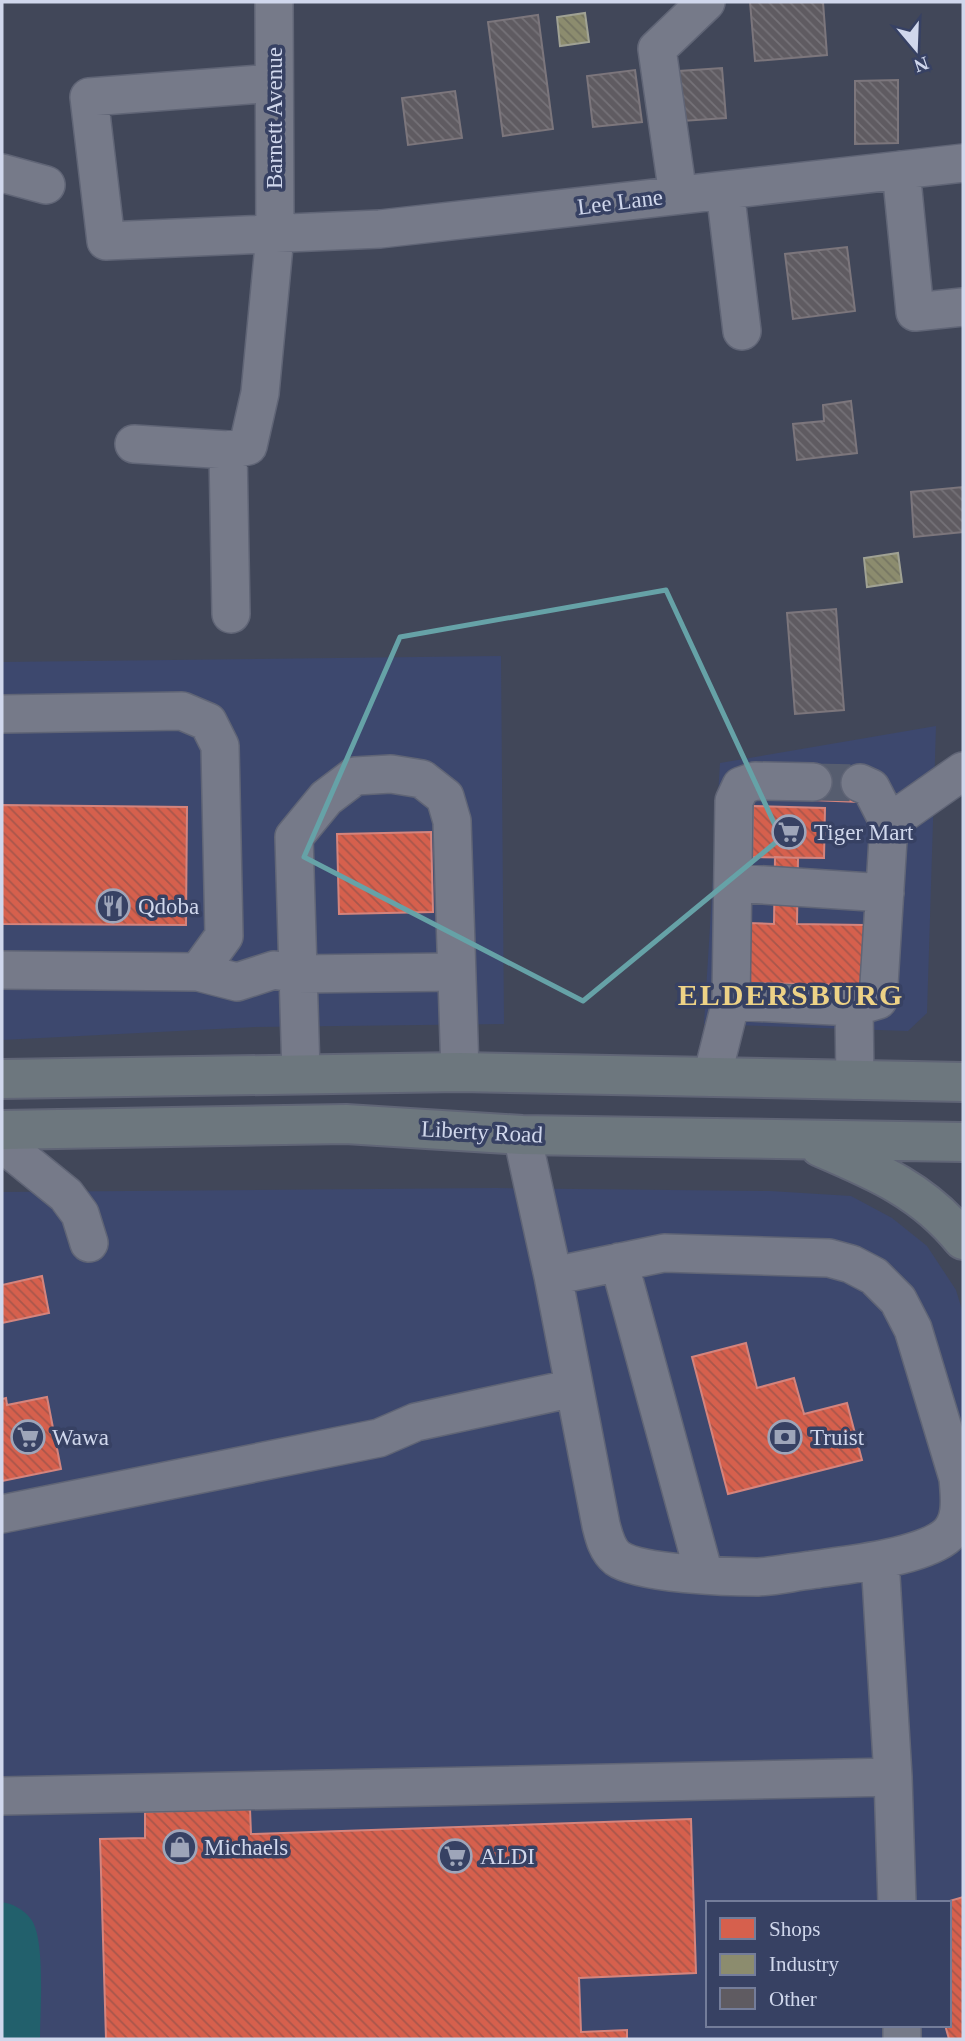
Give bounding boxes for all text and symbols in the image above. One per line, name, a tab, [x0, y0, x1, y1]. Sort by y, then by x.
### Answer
north arrow	[881, 14, 951, 84]
street label: Barnett Avenue	[262, 47, 287, 189]
text: N	[911, 52, 931, 77]
street label: Lee Lane	[576, 184, 664, 220]
supermarket icon: Tiger Mart	[770, 813, 808, 851]
place label: Tiger Mart	[814, 820, 914, 845]
restaurant icon: Qdoba	[94, 887, 132, 925]
place label: Qdoba	[138, 894, 199, 919]
district label: ELDERSBURG	[678, 978, 904, 1011]
street label: Liberty Road	[420, 1116, 544, 1148]
supermarket icon: Wawa	[9, 1418, 47, 1456]
bank icon: Truist	[766, 1418, 804, 1456]
place label: Wawa	[52, 1425, 109, 1450]
place label: Truist	[810, 1425, 865, 1450]
shop icon: Michaels	[161, 1828, 199, 1866]
place label: Michaels	[204, 1835, 288, 1860]
supermarket icon: ALDI	[436, 1837, 474, 1875]
place label: ALDI	[480, 1844, 535, 1869]
legend	[706, 1901, 951, 2027]
text: Shops	[769, 1917, 820, 1941]
text: Industry	[769, 1952, 839, 1976]
text: Other	[769, 1987, 817, 2011]

